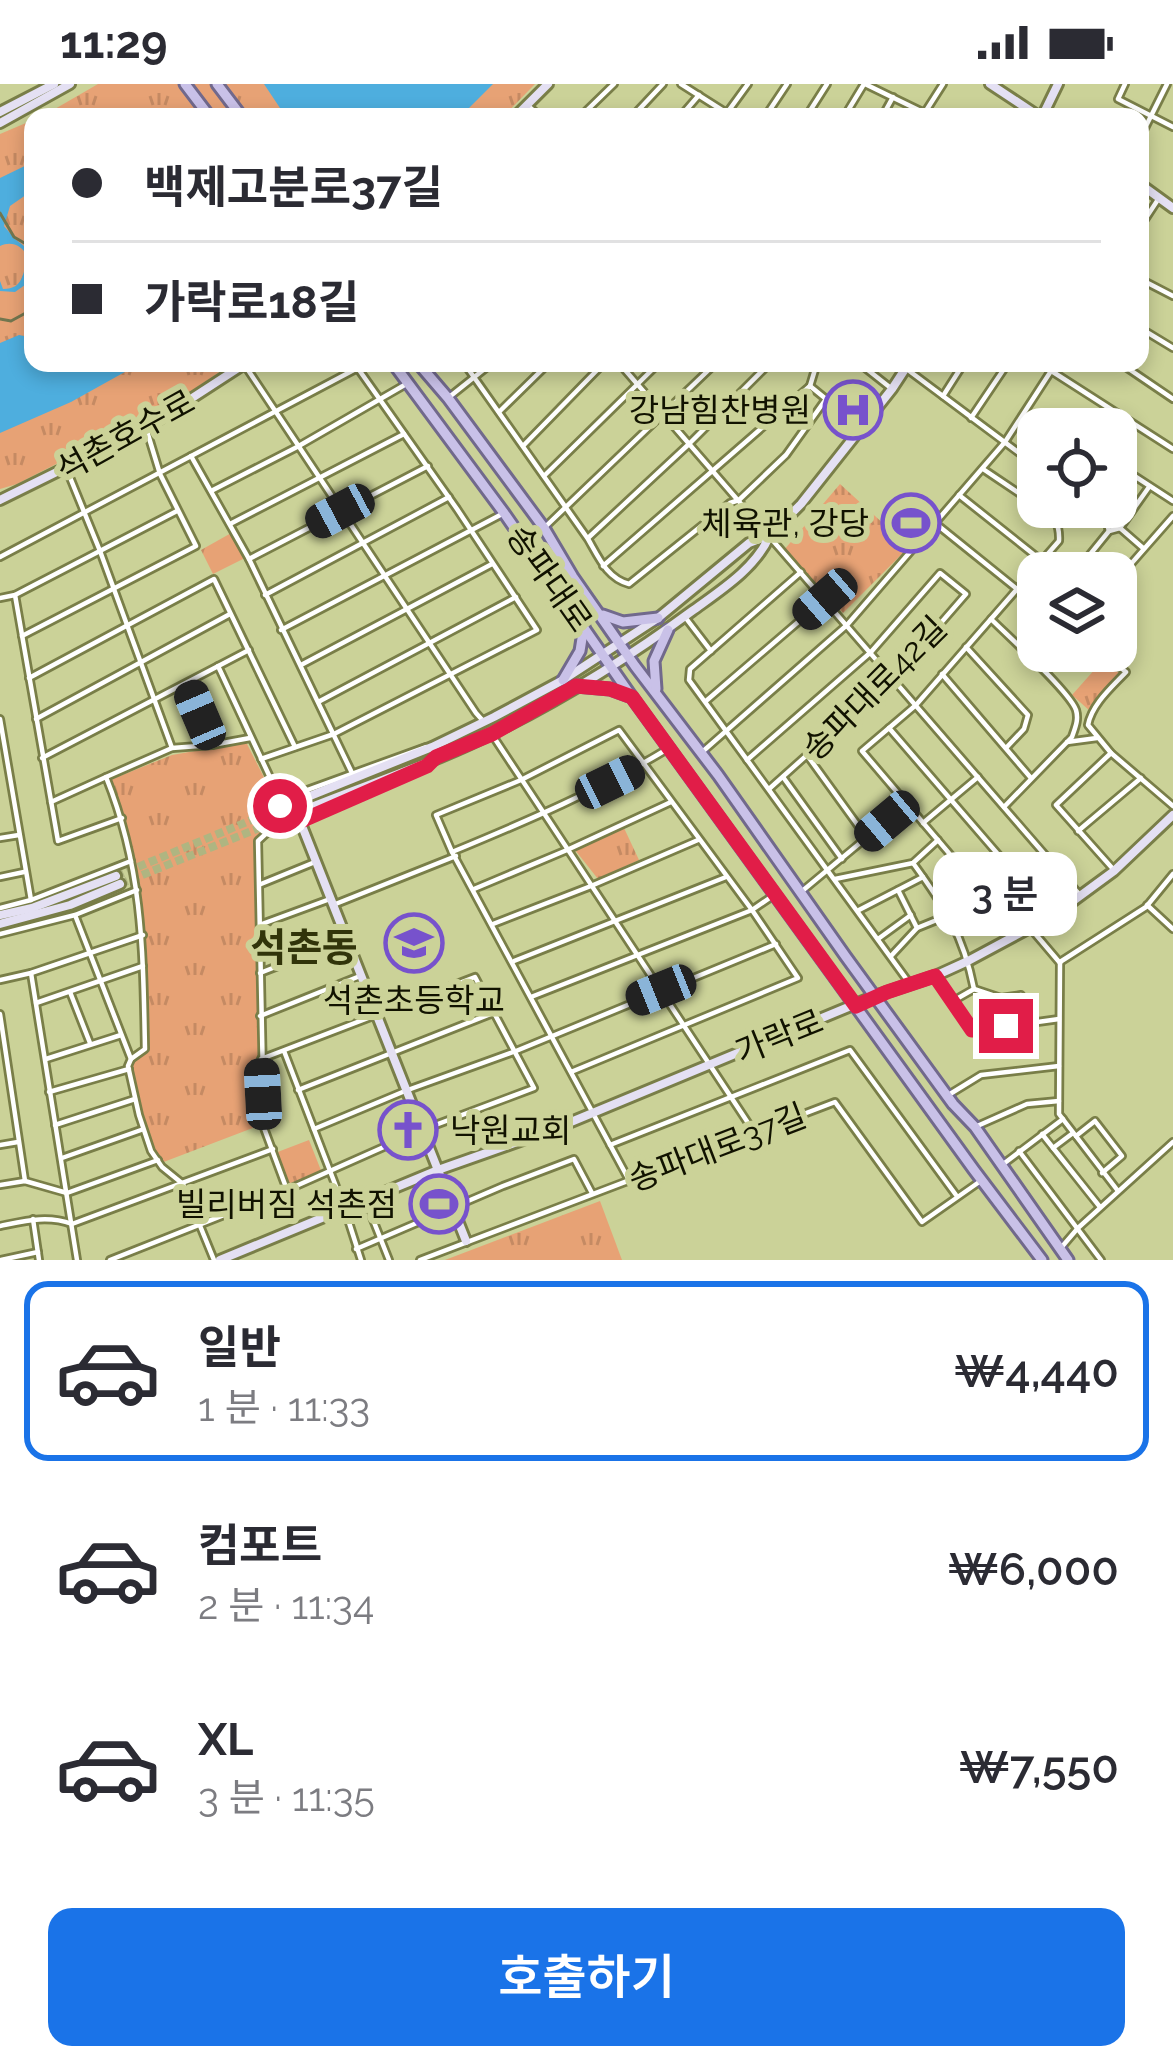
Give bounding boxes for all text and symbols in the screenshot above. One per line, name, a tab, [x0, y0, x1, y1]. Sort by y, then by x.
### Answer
text: 11:29	[60, 16, 167, 69]
text: 백제고분로37길	[144, 161, 443, 214]
text: 가락로18길	[144, 276, 359, 329]
hospital icon: 강남힘찬병원	[822, 379, 884, 441]
street label: 석촌호수로	[49, 382, 201, 489]
place label: 강남힘찬병원	[629, 391, 811, 430]
map controls	[1017, 408, 1137, 672]
button: locate	[1017, 408, 1137, 528]
car	[300, 478, 380, 544]
sports icon: 체육관, 강당	[880, 492, 942, 554]
place label: 체육관, 강당	[701, 504, 869, 543]
street label: 송파대로	[499, 517, 600, 639]
button: layers	[1017, 552, 1137, 672]
car	[786, 562, 864, 636]
street label: 송파대로42길	[794, 608, 954, 768]
car	[169, 675, 231, 755]
car	[570, 750, 650, 814]
route start	[253, 779, 307, 833]
car	[848, 784, 926, 858]
callout: 3 분	[934, 852, 1078, 936]
text: 3 분	[972, 871, 1038, 917]
school or university icon: 석촌초등학교	[383, 912, 445, 974]
district label: 석촌동	[250, 924, 358, 970]
car	[621, 960, 701, 1020]
place label: 석촌초등학교	[323, 981, 505, 1020]
route end	[979, 999, 1033, 1053]
street label: 가락로	[730, 1001, 829, 1072]
car	[243, 1057, 283, 1131]
street label: 송파대로37길	[623, 1096, 811, 1199]
church icon: 낙원교회	[377, 1099, 439, 1161]
place label: 낙원교회	[450, 1111, 571, 1150]
sports icon: 빌리버짐 석촌점	[408, 1173, 470, 1235]
place label: 빌리버짐 석촌점	[176, 1185, 397, 1224]
icon: car	[54, 1317, 162, 1425]
text: 일반	[198, 1321, 281, 1374]
text: ₩4,440	[954, 1345, 1119, 1398]
text: 1 분 · 11:33	[198, 1384, 370, 1430]
icon: car	[54, 1515, 162, 1623]
text: 컴포트	[198, 1519, 322, 1572]
text: ₩6,000	[947, 1543, 1119, 1596]
text: 2 분 · 11:34	[198, 1582, 374, 1628]
icon: car	[54, 1713, 162, 1821]
text: XL	[198, 1713, 253, 1766]
text: ₩7,550	[958, 1741, 1119, 1794]
text: 3 분 · 11:35	[198, 1774, 375, 1820]
button: 호출하기	[48, 1908, 1125, 2046]

